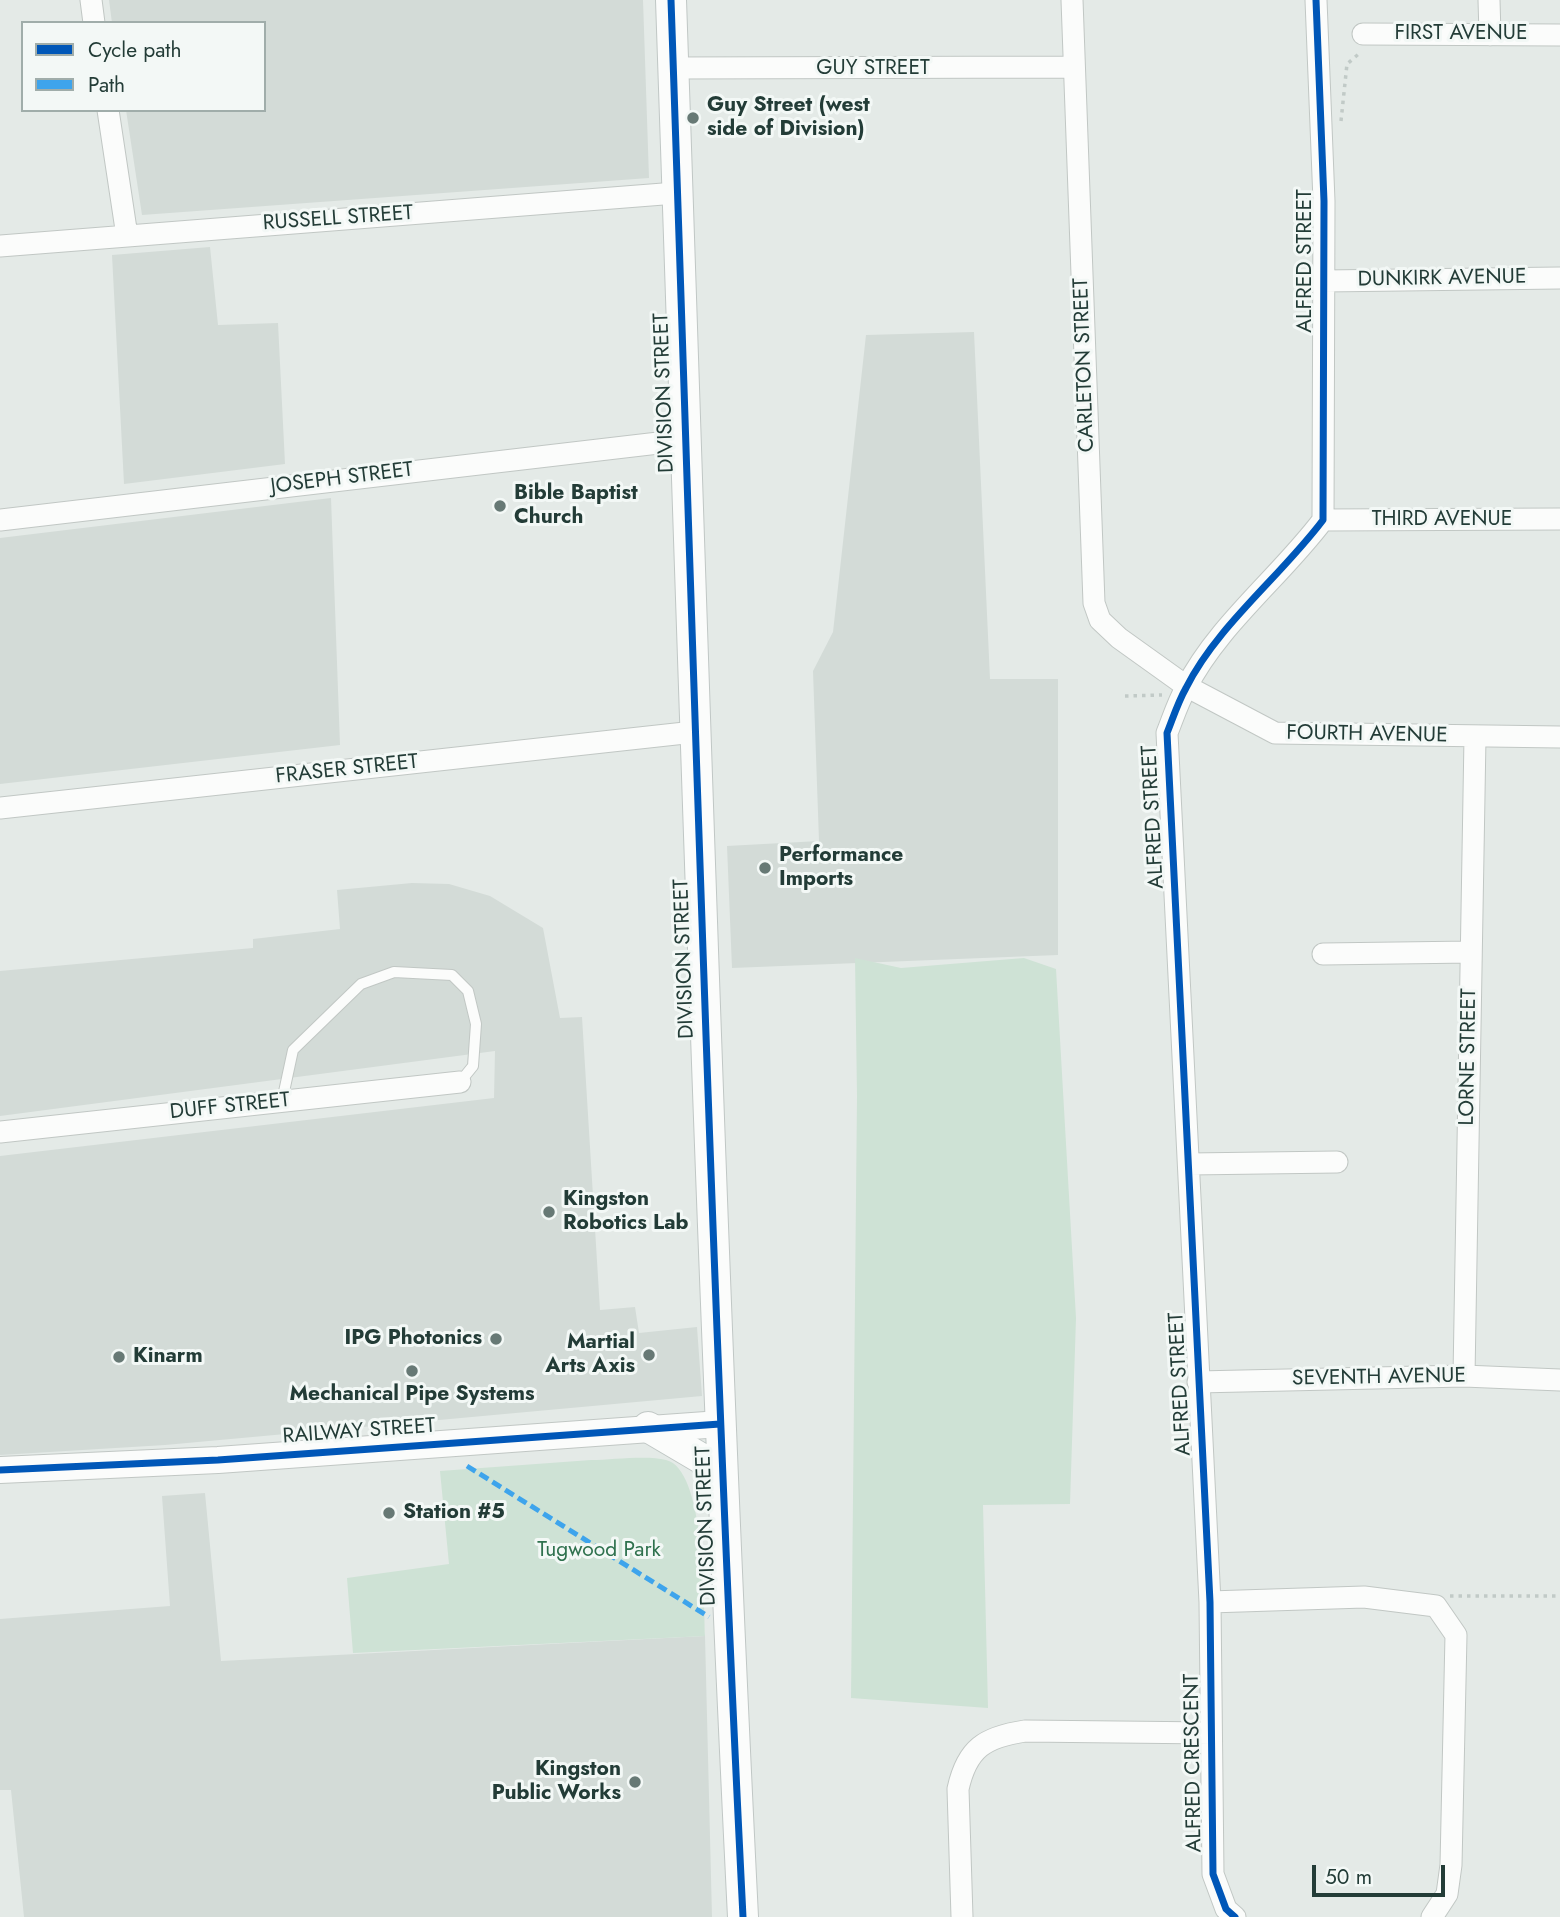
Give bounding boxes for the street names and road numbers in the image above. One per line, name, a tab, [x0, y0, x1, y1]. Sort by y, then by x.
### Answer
street label: FIRST AVENUE	[1394, 21, 1528, 47]
street label: GUY STREET	[816, 56, 930, 82]
street label: ALFRED STREET	[1293, 189, 1319, 333]
street label: RUSSELL STREET	[262, 201, 414, 237]
street label: DUNKIRK AVENUE	[1357, 265, 1527, 293]
street label: CARLETON STREET	[1069, 277, 1101, 453]
street label: DIVISION STREET	[650, 313, 680, 473]
street label: JOSEPH STREET	[269, 458, 415, 500]
street label: THIRD AVENUE	[1372, 507, 1512, 533]
street label: FOURTH AVENUE	[1286, 721, 1448, 749]
street label: ALFRED STREET	[1138, 745, 1170, 889]
street label: FRASER STREET	[275, 750, 419, 790]
street label: DIVISION STREET	[670, 879, 700, 1039]
street label: LORNE STREET	[1455, 988, 1483, 1126]
street label: DUFF STREET	[169, 1088, 291, 1126]
street label: ALFRED STREET	[1165, 1312, 1197, 1456]
street label: SEVENTH AVENUE	[1292, 1364, 1466, 1392]
street label: RAILWAY STREET	[282, 1414, 436, 1450]
street label: DIVISION STREET	[692, 1446, 722, 1606]
street label: ALFRED CRESCENT	[1180, 1673, 1208, 1853]

